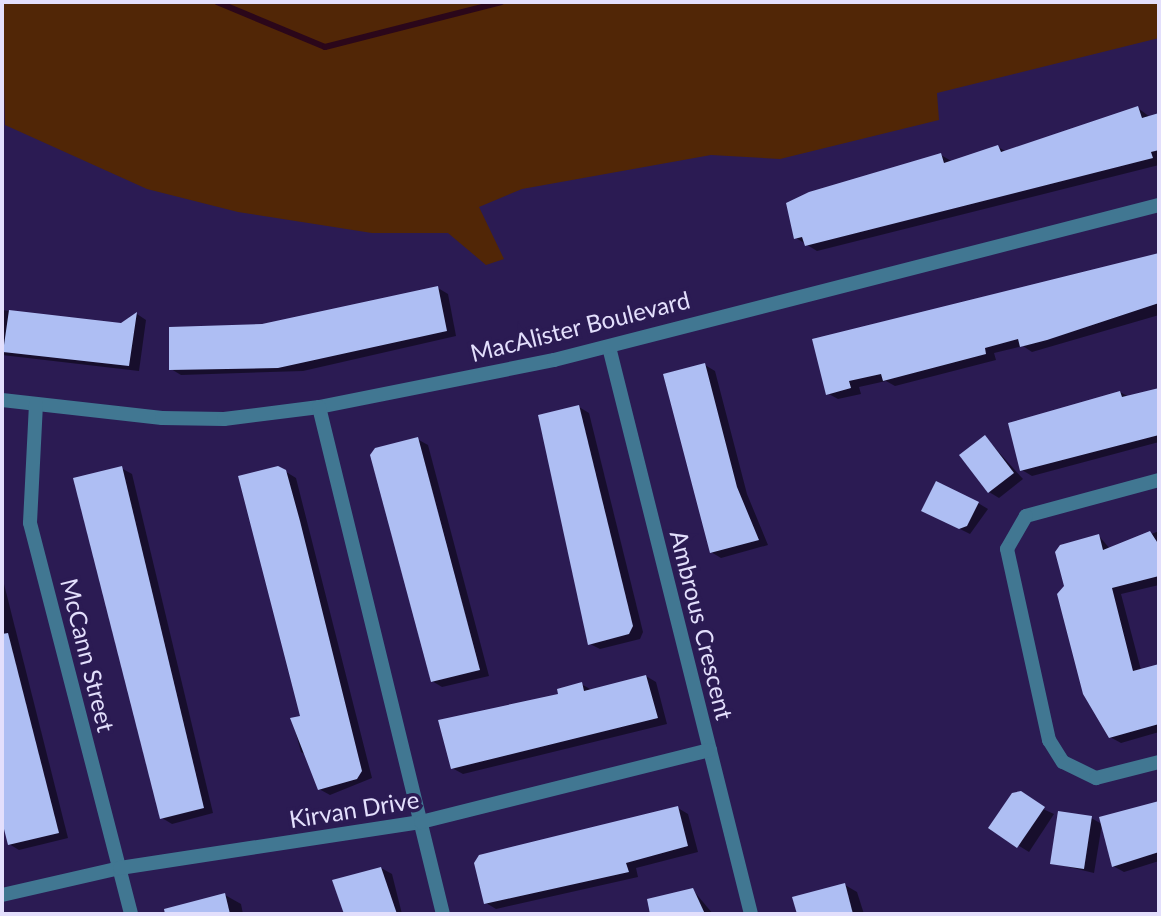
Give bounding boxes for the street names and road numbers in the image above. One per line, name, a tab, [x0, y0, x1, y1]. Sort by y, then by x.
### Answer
street label: MacAlister Boulevard	[467, 285, 693, 367]
street label: Ambrous Crescent	[665, 527, 739, 723]
street label: McCann Street	[55, 575, 121, 735]
street label: Kirvan Drive	[287, 785, 421, 833]

